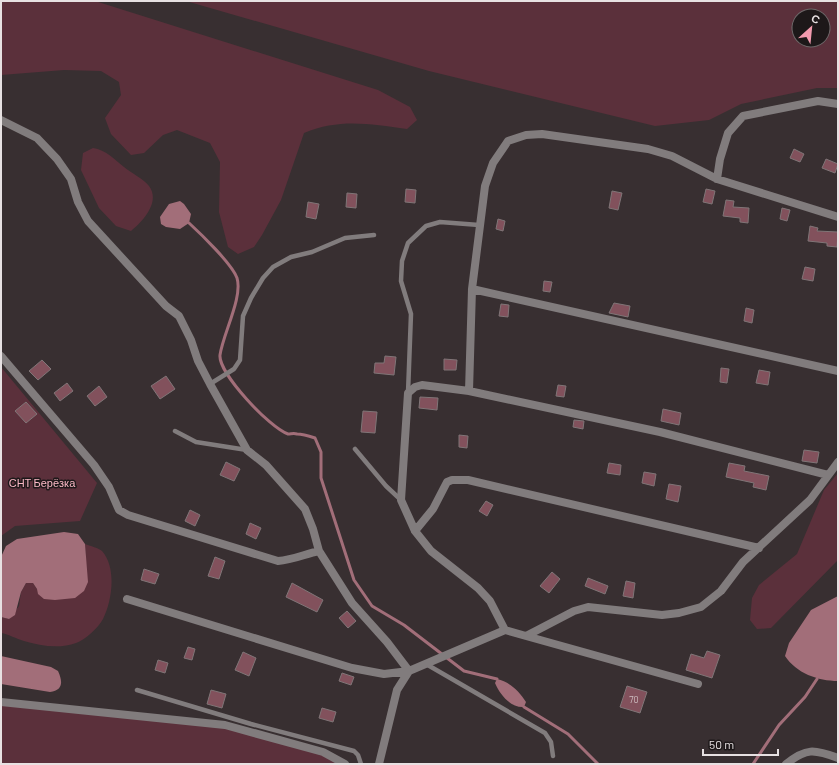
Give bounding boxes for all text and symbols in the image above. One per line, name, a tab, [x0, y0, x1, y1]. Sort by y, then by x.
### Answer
north arrow	[791, 8, 831, 48]
text: С	[809, 11, 822, 26]
park label: СНТ Берёзка	[9, 476, 76, 489]
house number: 70	[629, 694, 639, 705]
scale bar	[703, 731, 778, 757]
text: 50 m	[709, 737, 734, 751]

